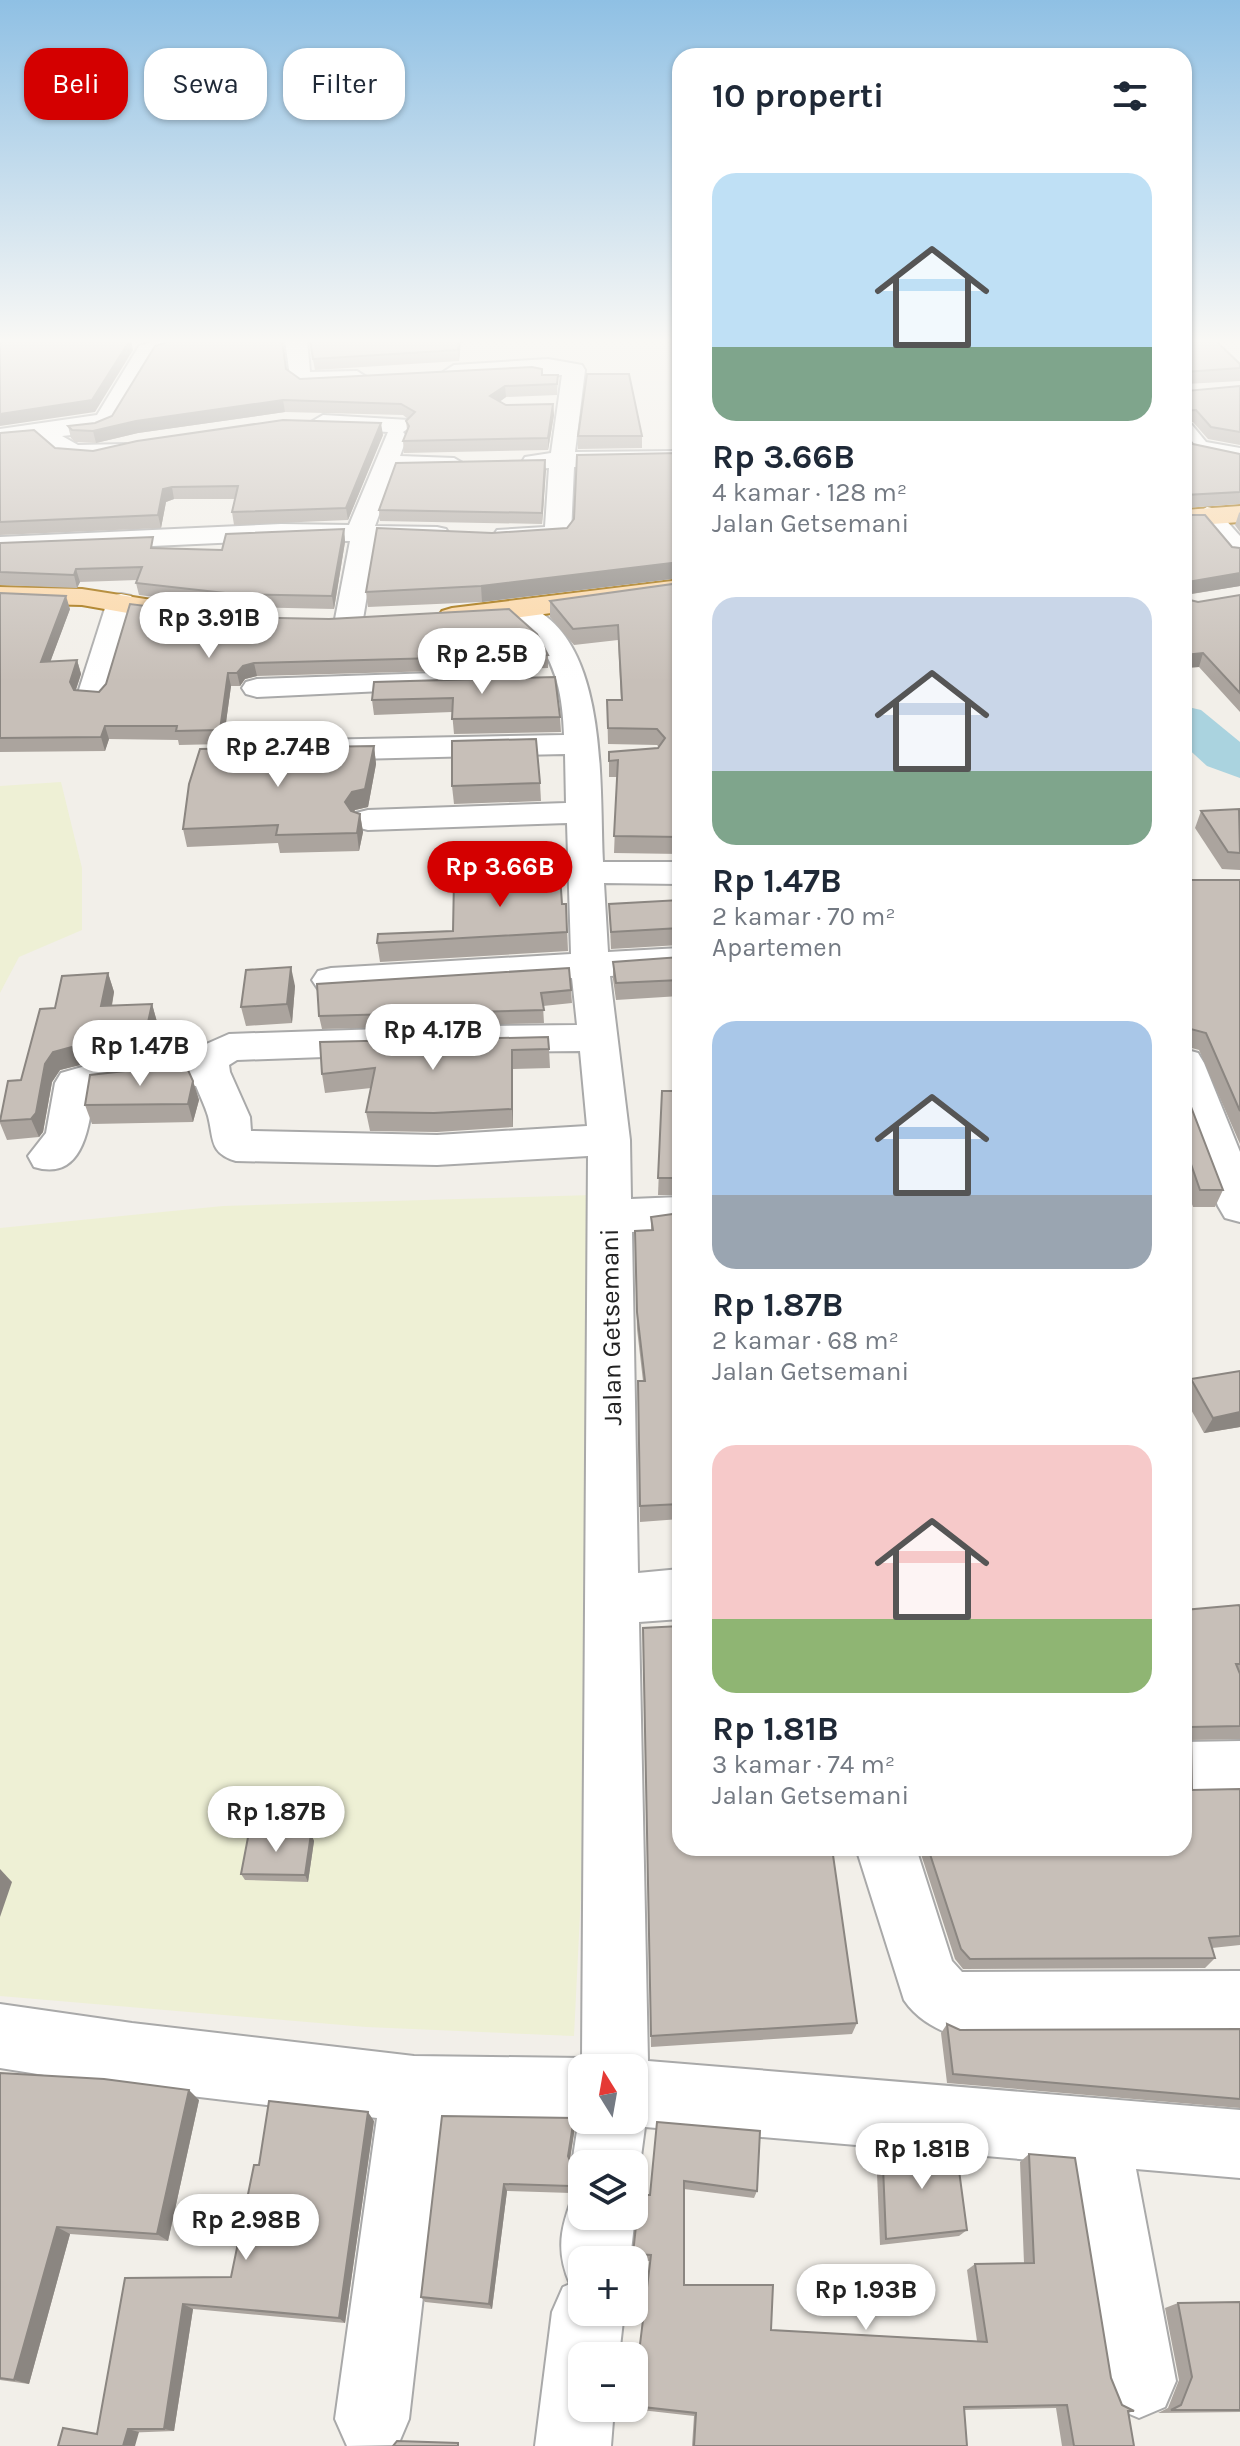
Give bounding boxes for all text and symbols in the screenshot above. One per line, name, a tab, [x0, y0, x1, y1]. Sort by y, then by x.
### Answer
chip: Beli	[24, 48, 128, 120]
chip: Sewa	[144, 48, 267, 120]
chip: Filter	[283, 48, 405, 120]
icon: filters	[1108, 74, 1152, 118]
text: 10 properti	[712, 76, 884, 116]
icon: home	[860, 225, 1004, 369]
text: Rp 3.66B	[712, 437, 855, 477]
text: 4 kamar · 128 m²	[712, 477, 907, 508]
text: Jalan Getsemani	[712, 508, 909, 539]
pin: Rp 3.91B	[126, 592, 292, 660]
text: Rp 3.91B	[158, 602, 260, 633]
pin: Rp 2.5B	[408, 628, 556, 696]
text: Rp 2.5B	[436, 638, 528, 669]
icon: home	[860, 649, 1004, 793]
pin: Rp 2.74B	[195, 721, 361, 789]
text: Rp 2.74B	[225, 731, 331, 762]
pin: Rp 3.66B	[417, 841, 583, 909]
text: Rp 3.66B	[445, 851, 555, 882]
text: Rp 1.47B	[712, 861, 842, 901]
text: 2 kamar · 70 m²	[712, 901, 896, 932]
text: Apartemen	[712, 932, 842, 963]
pin: Rp 4.17B	[350, 1004, 516, 1072]
text: Rp 4.17B	[383, 1014, 483, 1045]
pin: Rp 1.47B	[57, 1020, 223, 1088]
text: Rp 1.47B	[90, 1030, 190, 1061]
icon: home	[860, 1073, 1004, 1217]
street label: Jalan Getsemani	[594, 1228, 628, 1426]
text: Rp 1.87B	[712, 1285, 844, 1325]
text: 2 kamar · 68 m²	[712, 1325, 899, 1356]
text: Jalan Getsemani	[712, 1356, 909, 1387]
icon: home	[860, 1497, 1004, 1641]
text: Rp 1.81B	[712, 1709, 839, 1749]
text: 3 kamar · 74 m²	[712, 1749, 895, 1780]
text: Jalan Getsemani	[712, 1780, 909, 1811]
pin: Rp 1.87B	[193, 1786, 359, 1854]
text: Rp 1.87B	[226, 1796, 326, 1827]
north arrow	[568, 2054, 648, 2134]
map controls	[568, 2054, 648, 2422]
pin: Rp 1.81B	[839, 2123, 1005, 2191]
text: Rp 1.81B	[874, 2133, 970, 2164]
button: layers	[568, 2150, 648, 2230]
pin: Rp 2.98B	[163, 2194, 329, 2262]
text: Rp 2.98B	[191, 2204, 301, 2235]
button: +	[568, 2246, 648, 2326]
pin: Rp 1.93B	[783, 2264, 949, 2332]
text: Rp 1.93B	[815, 2274, 917, 2305]
button: −	[568, 2342, 648, 2422]

